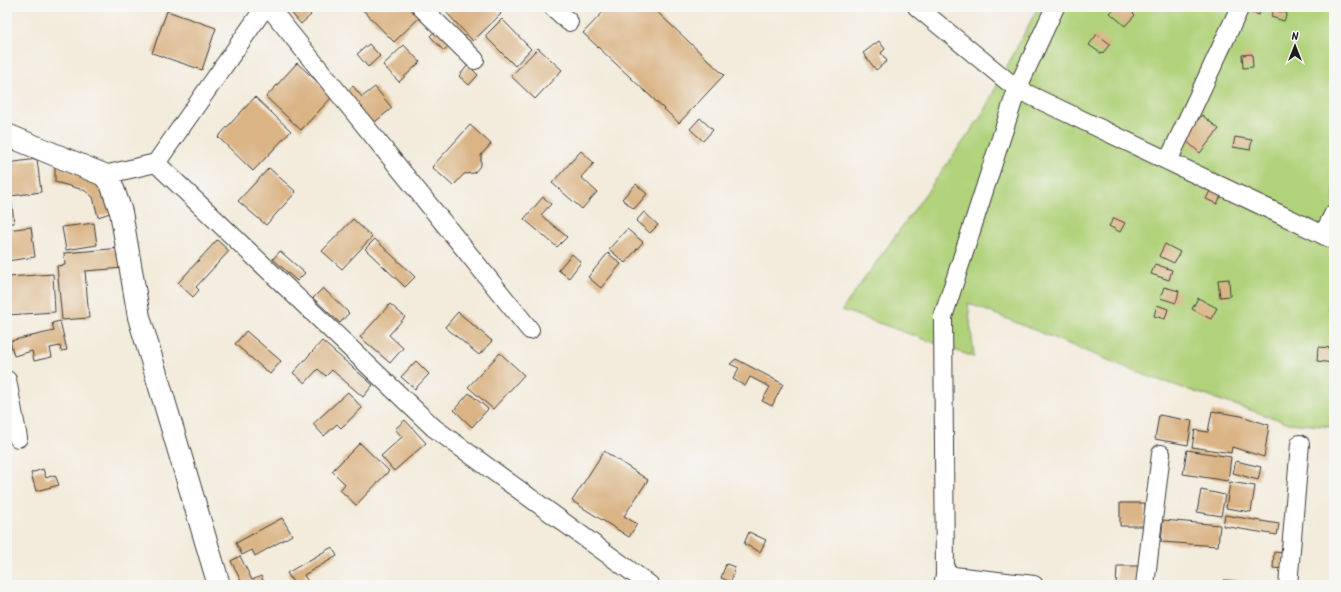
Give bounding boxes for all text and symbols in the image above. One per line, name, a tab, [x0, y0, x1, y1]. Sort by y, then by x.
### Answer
north arrow	[1275, 26, 1315, 66]
text: N	[1292, 28, 1299, 46]

